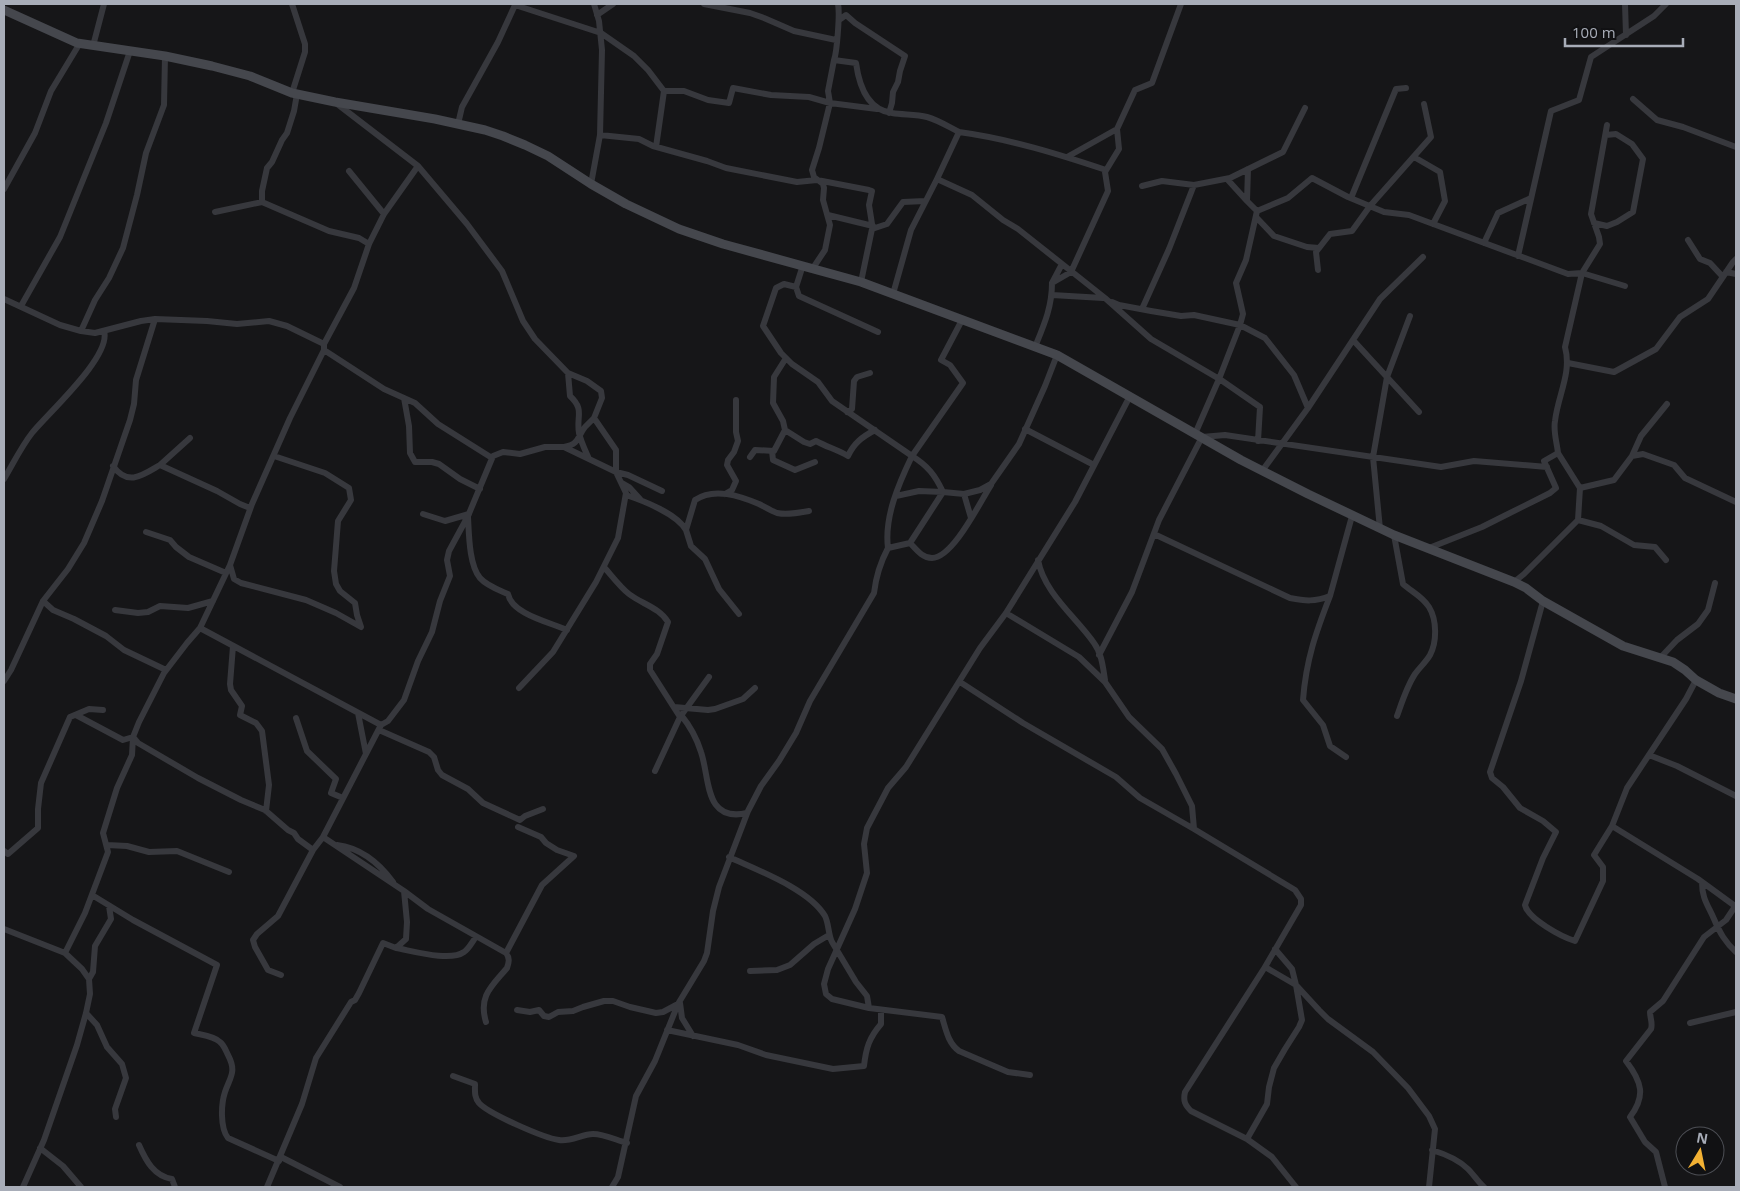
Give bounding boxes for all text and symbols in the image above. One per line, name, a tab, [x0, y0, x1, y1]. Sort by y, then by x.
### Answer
scale bar	[1565, 15, 1682, 47]
text: 100 m	[1572, 22, 1616, 42]
north arrow	[1675, 1126, 1725, 1176]
text: N	[1695, 1127, 1710, 1148]

